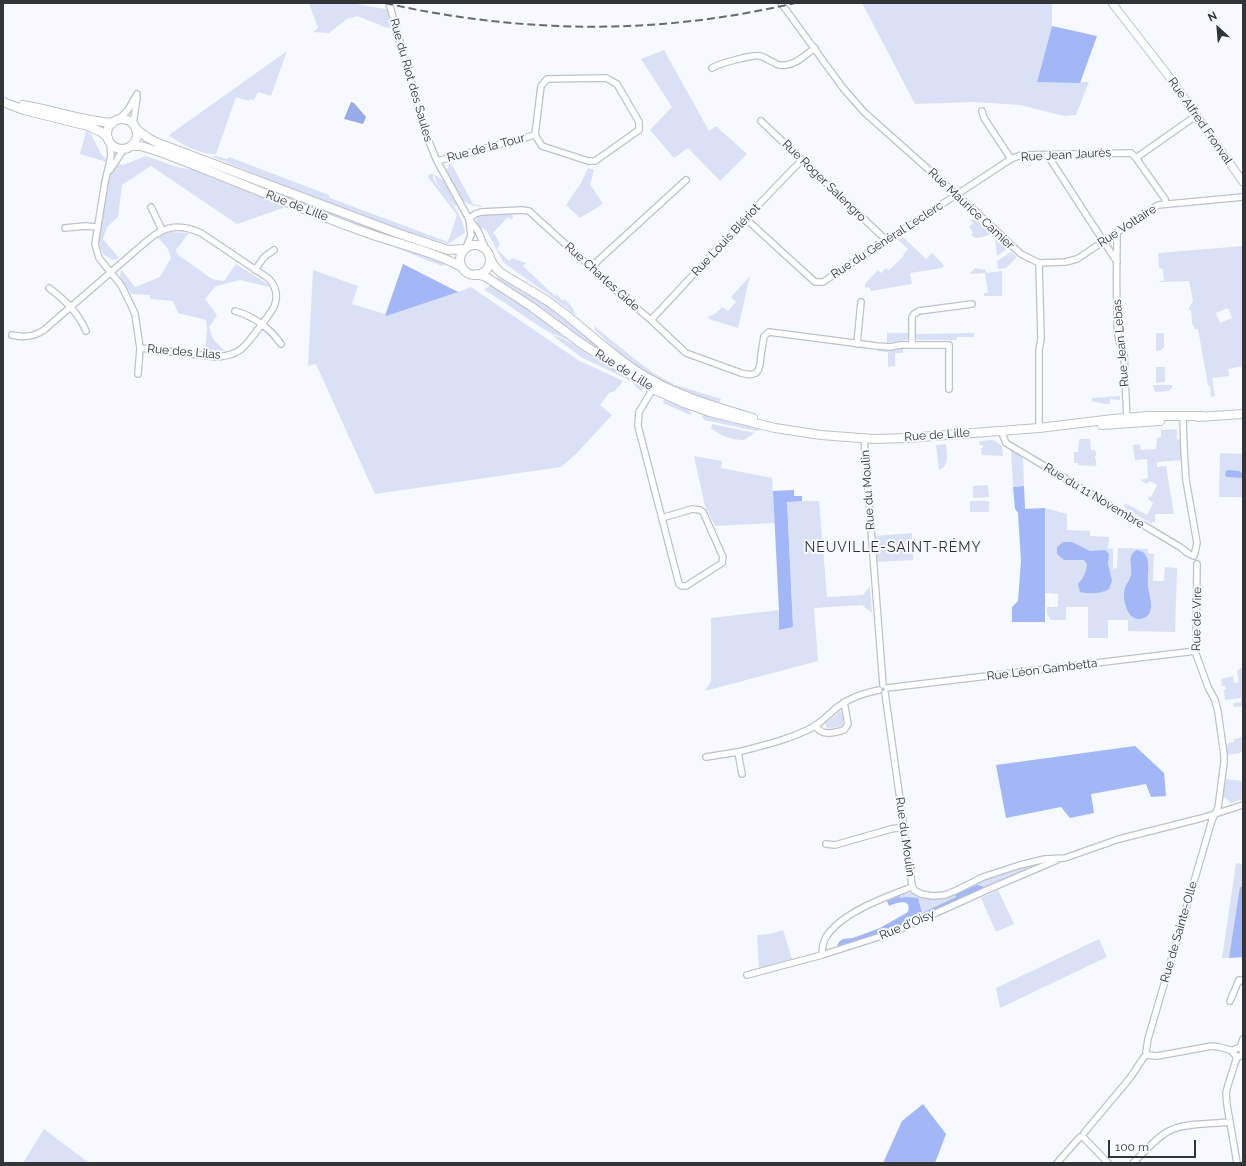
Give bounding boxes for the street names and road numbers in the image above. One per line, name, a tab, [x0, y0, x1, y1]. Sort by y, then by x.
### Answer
street label: Rue du Riot des Saules	[386, 17, 436, 143]
street label: Rue Alfred Fronval	[1165, 75, 1235, 167]
street label: Rue de la Tour	[446, 131, 526, 165]
street label: Rue Roger Salengro	[779, 137, 869, 225]
street label: Rue Jean Jaurès	[1020, 145, 1112, 165]
street label: Rue Maurice Camier	[925, 165, 1017, 253]
street label: Rue de Lille	[264, 188, 330, 224]
street label: Rue du Général Leclerc	[828, 198, 946, 282]
street label: Rue Louis Blériot	[689, 201, 763, 279]
street label: Rue Voltaire	[1095, 202, 1159, 250]
street label: Rue Charles Gide	[562, 240, 642, 314]
street label: Rue Jean Lebas	[1110, 299, 1132, 387]
street label: Rue des Lilas	[147, 342, 221, 362]
street label: Rue de Lille	[592, 346, 656, 394]
street label: Rue de Lille	[904, 426, 970, 444]
street label: Rue du Moulin	[858, 449, 878, 531]
street label: Rue du 11 Novembre	[1041, 460, 1147, 532]
street label: Rue de Vire	[1189, 587, 1205, 651]
street label: Rue Léon Gambetta	[986, 656, 1098, 684]
street label: Rue du Moulin	[892, 796, 918, 878]
street label: Rue de Sainte-Olle	[1158, 880, 1200, 984]
street label: Rue d'Oisy	[877, 907, 937, 943]

